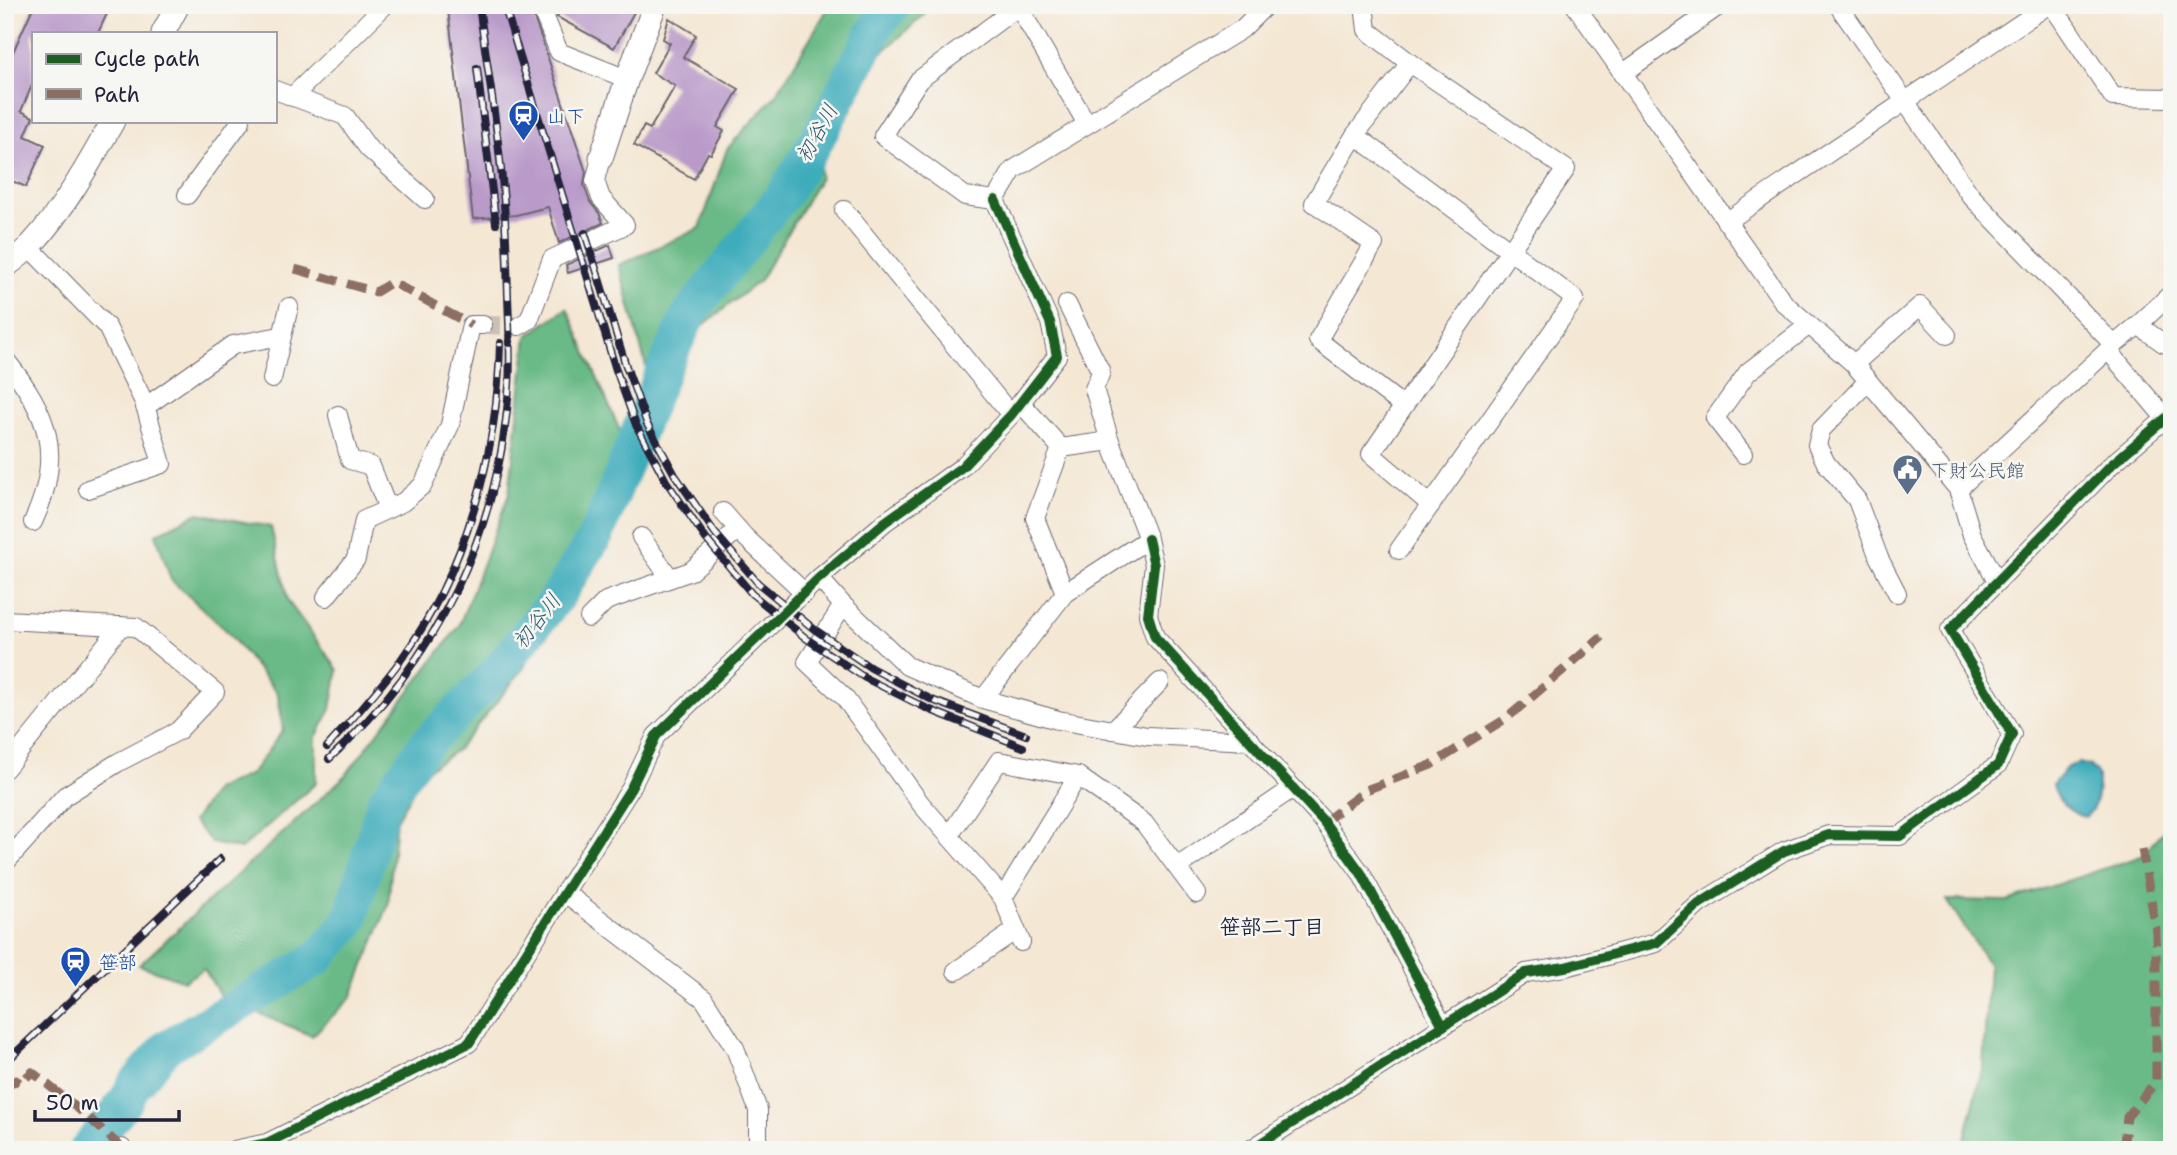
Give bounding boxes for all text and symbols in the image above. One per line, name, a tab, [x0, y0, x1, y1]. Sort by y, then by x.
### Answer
legend	[32, 32, 276, 122]
text: Cycle path	[94, 45, 200, 73]
text: Path	[94, 81, 140, 109]
station icon: 山下	[507, 99, 541, 143]
water label: 初谷川	[789, 99, 845, 167]
place label: 山下	[547, 104, 585, 129]
public building icon: 下財公民館	[1890, 453, 1924, 497]
place label: 下財公民館	[1930, 458, 2025, 483]
water label: 初谷川	[507, 588, 567, 654]
district label: 笹部二丁目	[1220, 913, 1325, 941]
station icon: 笹部	[59, 945, 93, 989]
place label: 笹部	[99, 950, 137, 975]
scale bar	[35, 1078, 178, 1122]
text: 50 m	[46, 1089, 99, 1117]

